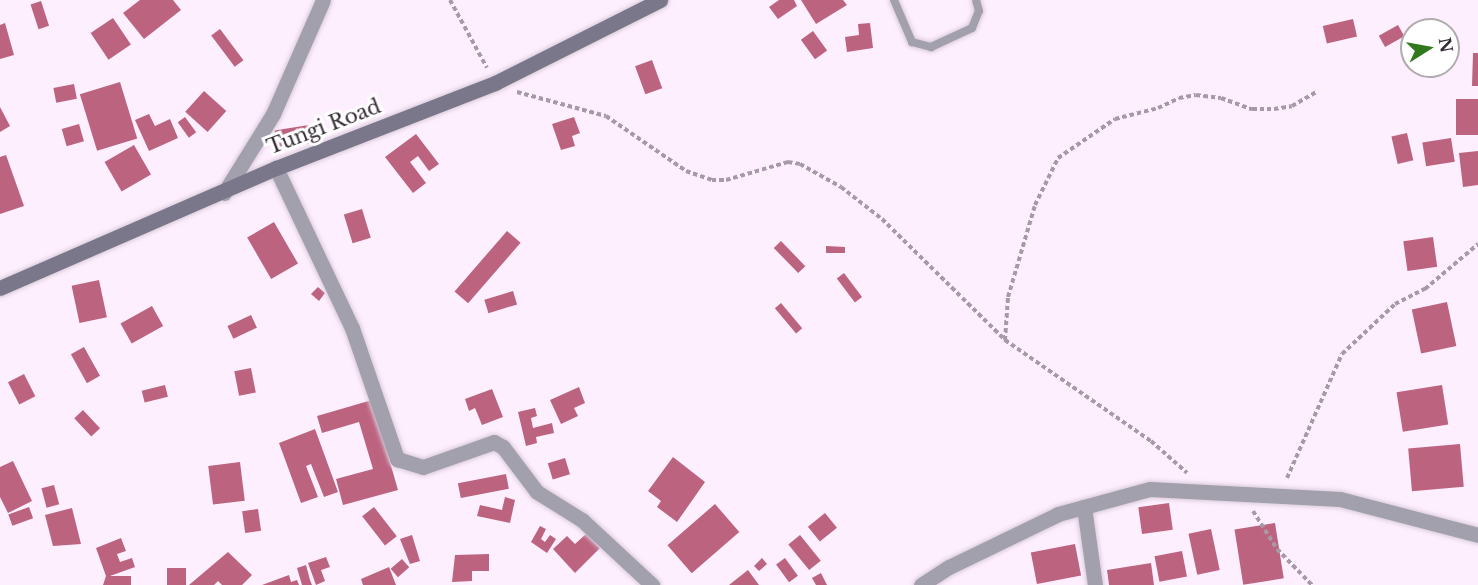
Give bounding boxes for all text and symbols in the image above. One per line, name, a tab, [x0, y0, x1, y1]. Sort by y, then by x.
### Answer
north arrow	[1400, 18, 1460, 78]
text: N	[1434, 36, 1457, 54]
street label: Tungi Road	[264, 94, 384, 160]

